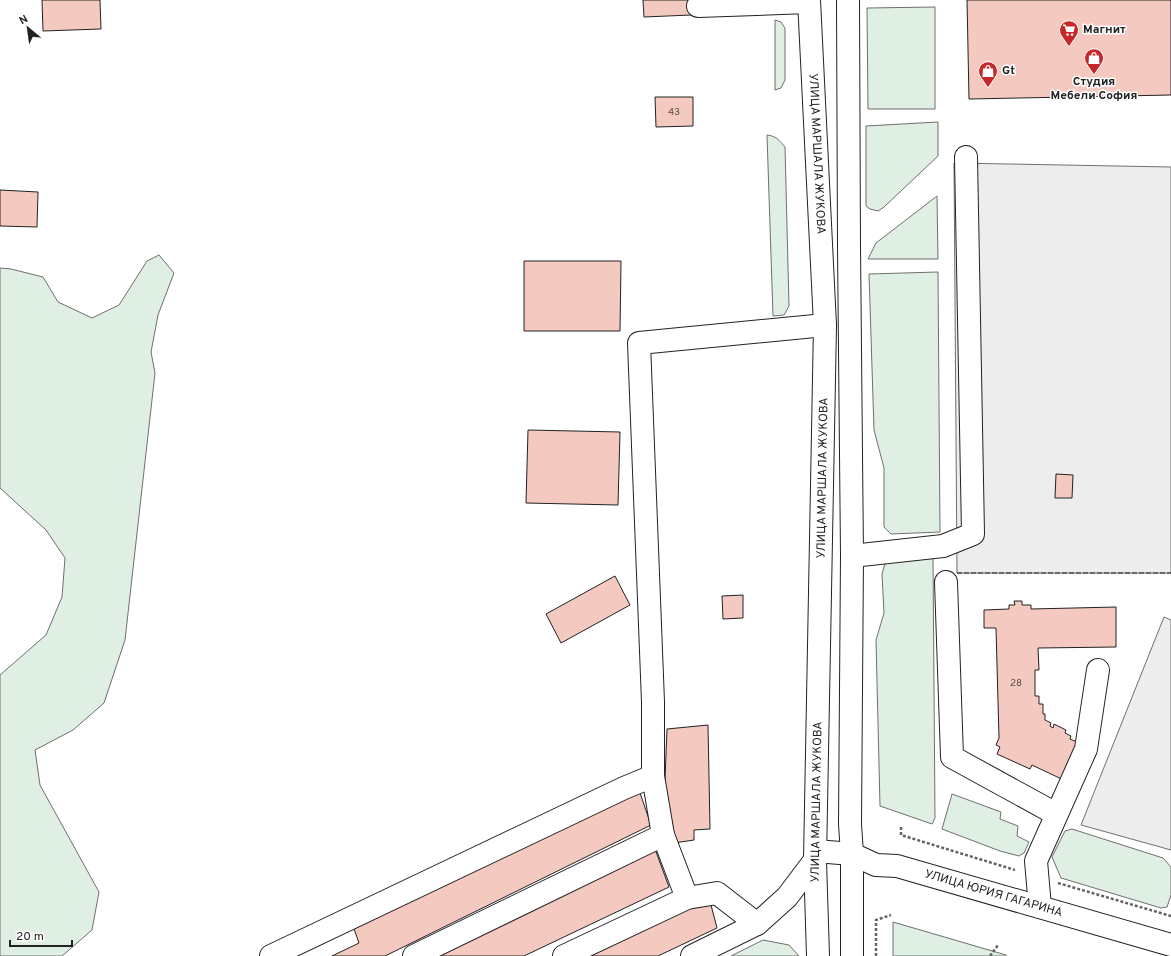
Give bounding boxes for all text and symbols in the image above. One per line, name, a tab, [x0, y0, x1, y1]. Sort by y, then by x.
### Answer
north arrow	[8, 8, 48, 48]
text: N	[17, 12, 30, 28]
supermarket icon: Магнит	[1058, 19, 1080, 47]
place label: Магнит	[1083, 22, 1126, 38]
shop icon: Студия Мебели София	[1083, 47, 1105, 75]
shop icon: Gt	[977, 60, 999, 88]
place label: Gt	[1002, 63, 1015, 79]
street label: УЛИЦА МАРШАЛА ЖУКОВА	[805, 73, 829, 235]
place label: Студия Мебели София	[1050, 74, 1138, 104]
house number: 43	[668, 106, 680, 119]
street label: УЛИЦА МАРШАЛА ЖУКОВА	[814, 397, 832, 559]
house number: 28	[1010, 677, 1022, 690]
street label: УЛИЦА МАРШАЛА ЖУКОВА	[808, 721, 826, 883]
street label: УЛИЦА ЮРИЯ ГАГАРИНА	[923, 866, 1064, 921]
scale bar	[10, 922, 72, 948]
text: 20 m	[16, 929, 44, 945]

